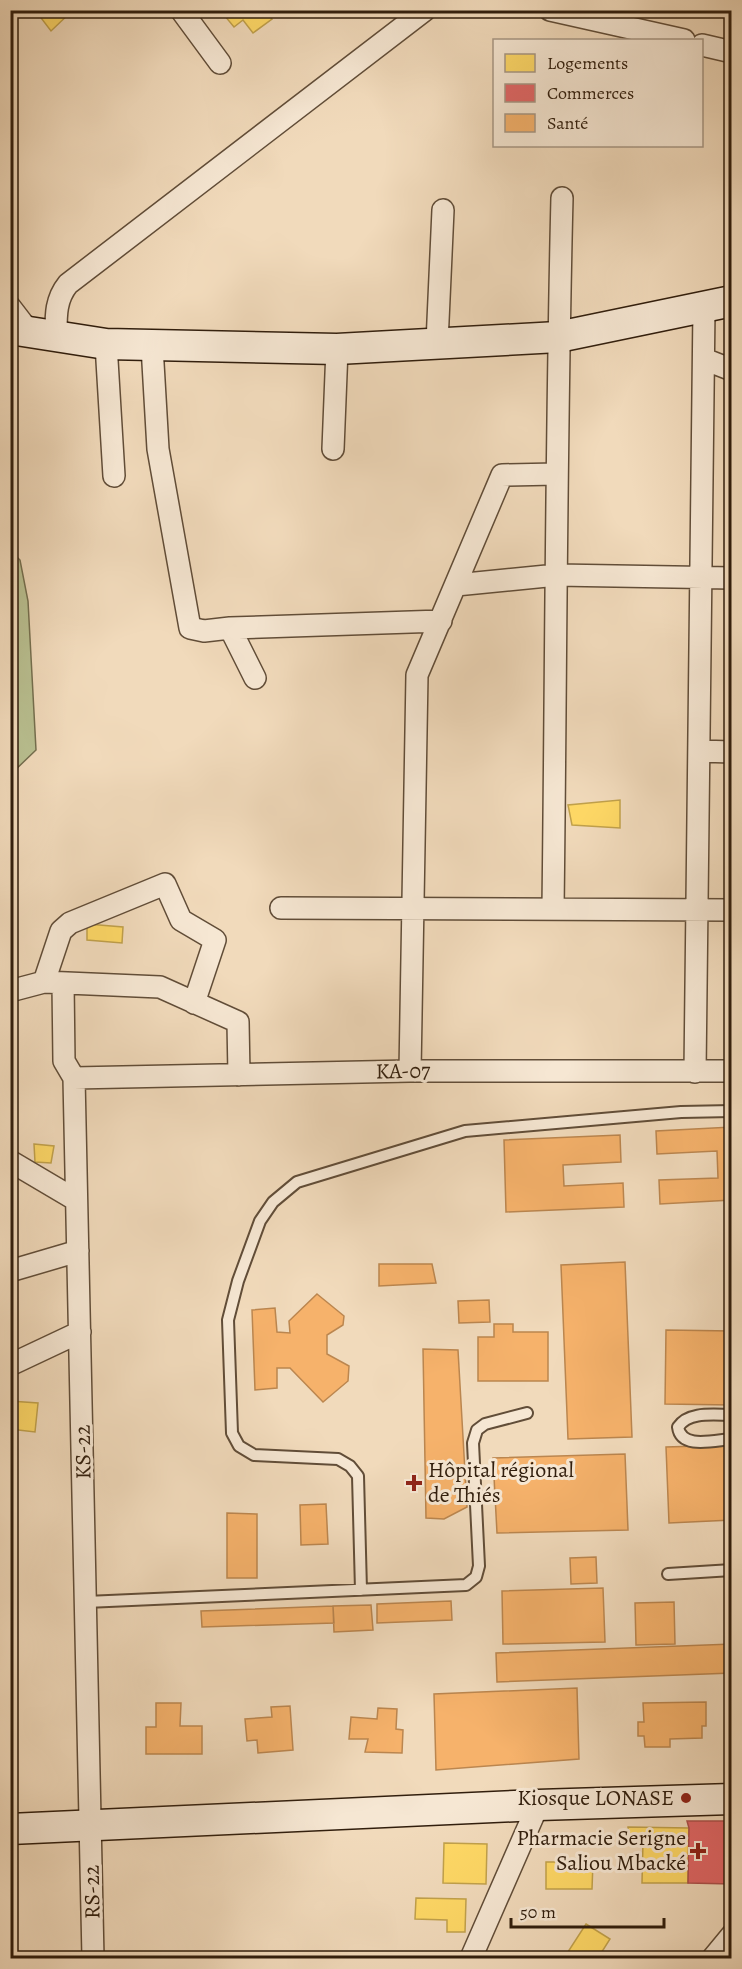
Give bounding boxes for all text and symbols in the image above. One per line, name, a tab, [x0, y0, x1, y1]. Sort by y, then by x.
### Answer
legend	[493, 39, 703, 147]
text: Logements	[547, 51, 628, 75]
text: Commerces	[547, 81, 634, 105]
text: Santé	[547, 111, 588, 135]
street label: KA-07	[375, 1056, 431, 1086]
street label: KS-22	[68, 1424, 98, 1480]
place label: Hôpital régional de Thiés	[428, 1455, 574, 1510]
marker: Hôpital régional de Thiés	[405, 1474, 423, 1492]
place label: Kiosque LONASE	[517, 1783, 674, 1813]
marker: Kiosque LONASE	[679, 1791, 693, 1805]
place label: Pharmacie Serigne Saliou Mbacké	[517, 1823, 686, 1878]
marker: Pharmacie Serigne Saliou Mbacké	[691, 1844, 705, 1858]
street label: RS-22	[77, 1865, 107, 1919]
scale bar	[511, 1891, 664, 1929]
text: 50 m	[520, 1900, 556, 1924]

